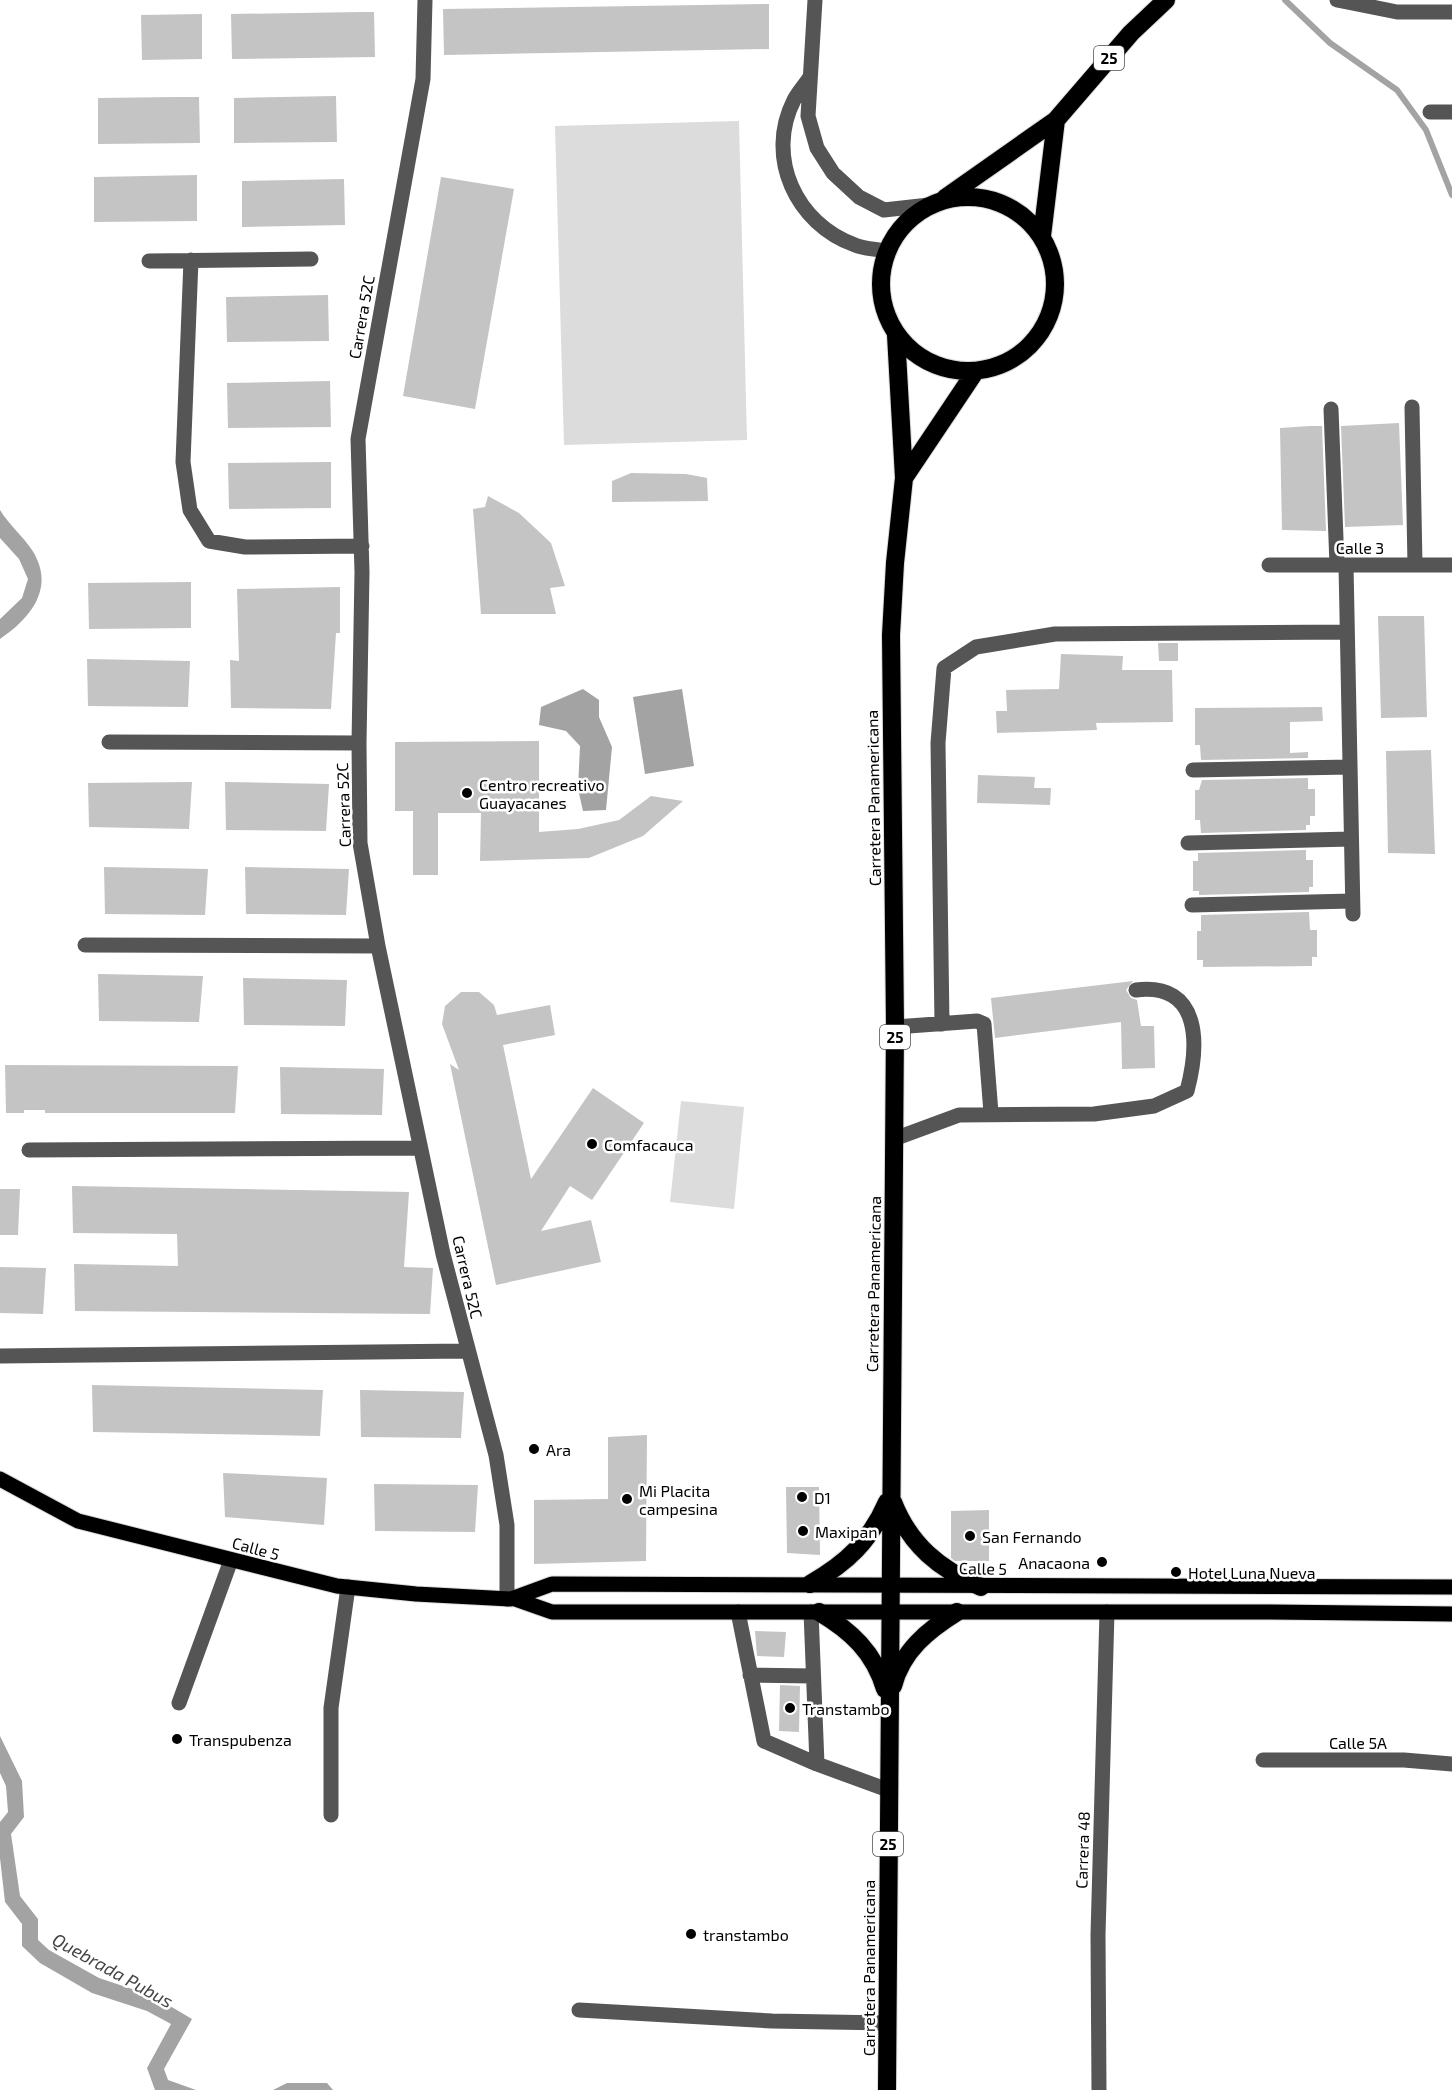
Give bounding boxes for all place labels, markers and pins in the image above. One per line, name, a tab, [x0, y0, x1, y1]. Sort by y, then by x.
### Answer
place label: Centro recreativo Guayacanes	[479, 775, 605, 812]
marker: Centro recreativo Guayacanes	[460, 786, 474, 800]
place label: Comfacauca	[604, 1135, 693, 1154]
marker: Comfacauca	[585, 1137, 599, 1151]
place label: Ara	[546, 1440, 571, 1459]
marker: Ara	[527, 1442, 541, 1456]
place label: Mi Placita campesina	[639, 1481, 718, 1518]
place label: D1	[814, 1488, 831, 1507]
marker: D1	[795, 1490, 809, 1504]
marker: Mi Placita campesina	[620, 1492, 634, 1506]
place label: Maxipan	[815, 1522, 878, 1541]
marker: Maxipan	[796, 1524, 810, 1538]
place label: San Fernando	[982, 1527, 1082, 1546]
marker: San Fernando	[963, 1529, 977, 1543]
place label: Anacaona	[1018, 1553, 1090, 1572]
marker: Anacaona	[1095, 1555, 1109, 1569]
place label: Hotel Luna Nueva	[1188, 1563, 1316, 1582]
marker: Hotel Luna Nueva	[1169, 1565, 1183, 1579]
place label: Transtambo	[802, 1699, 890, 1718]
marker: Transtambo	[783, 1701, 797, 1715]
place label: Transpubenza	[189, 1730, 292, 1749]
marker: Transpubenza	[170, 1732, 184, 1746]
place label: transtambo	[703, 1925, 789, 1944]
marker: transtambo	[684, 1927, 698, 1941]

